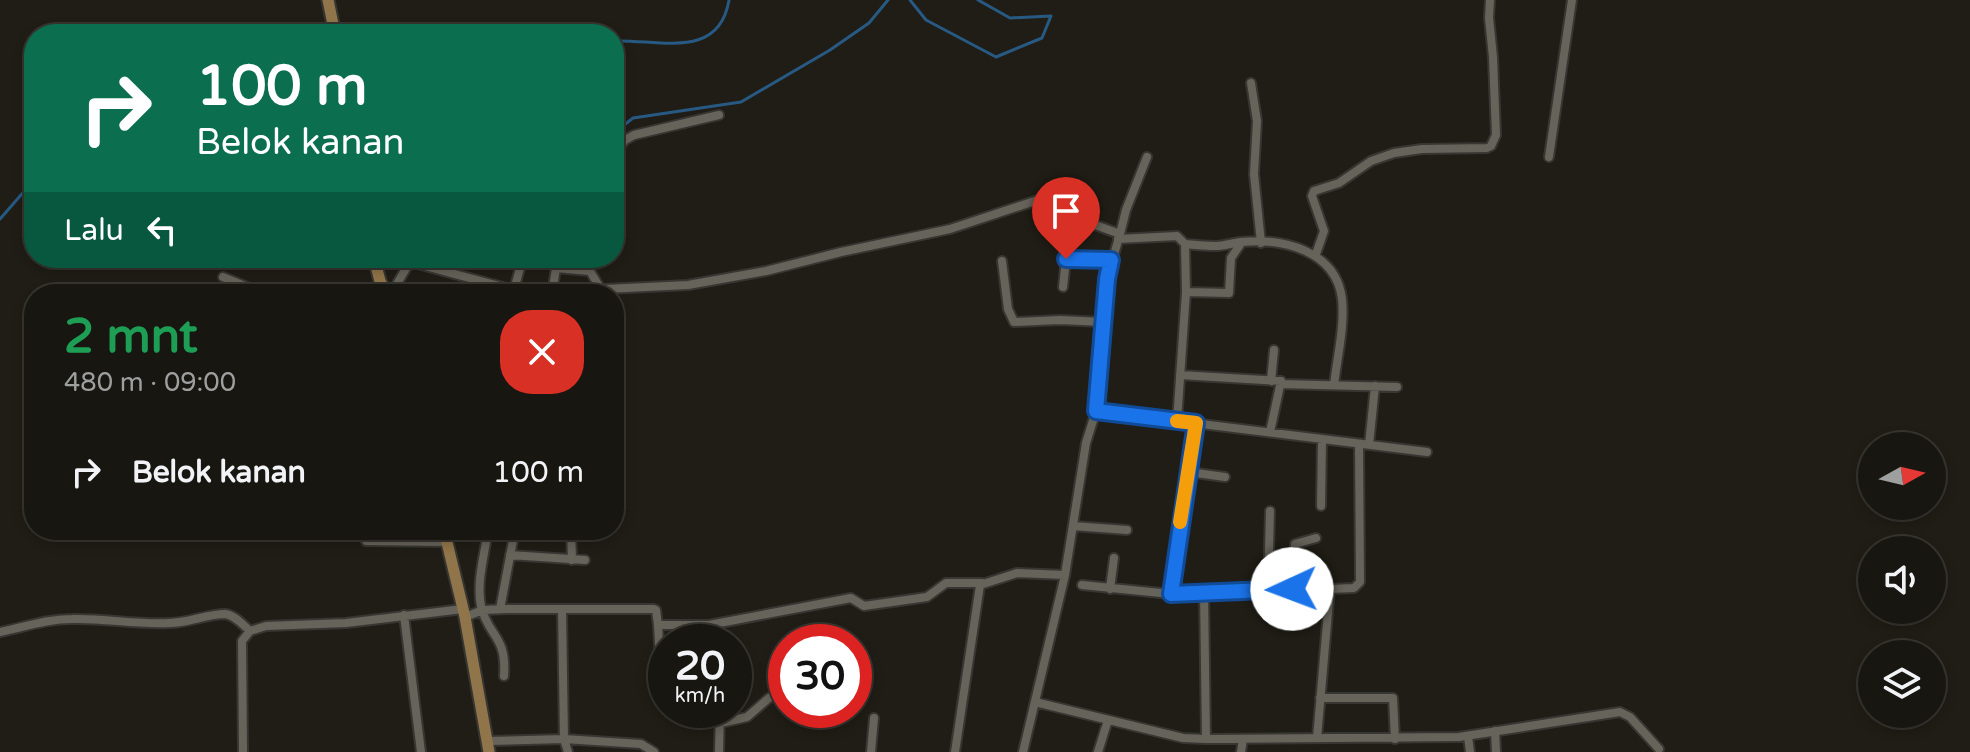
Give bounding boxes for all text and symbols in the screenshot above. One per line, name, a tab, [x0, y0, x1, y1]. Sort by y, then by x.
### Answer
text: 100 m	[196, 53, 367, 120]
icon: right	[64, 56, 168, 160]
text: Belok kanan	[196, 121, 405, 164]
pin	[1032, 177, 1100, 259]
icon: arrive	[1044, 189, 1088, 233]
icon: left	[140, 208, 184, 252]
text: Lalu	[64, 212, 124, 249]
text: 2 mnt	[64, 308, 198, 366]
button: close	[500, 310, 584, 394]
text: 480 m · 09:00	[64, 367, 236, 398]
north arrow	[1858, 432, 1946, 520]
map controls	[1858, 432, 1946, 728]
icon: right	[64, 450, 108, 494]
text: Belok kanan	[132, 454, 306, 491]
text: 100 m	[492, 454, 584, 491]
button: sound	[1858, 536, 1946, 624]
position arrow	[1250, 547, 1334, 631]
speed limit sign: 30	[768, 624, 872, 728]
button: layers	[1858, 640, 1946, 728]
text: 20	[675, 642, 725, 690]
text: km/h	[675, 684, 725, 708]

